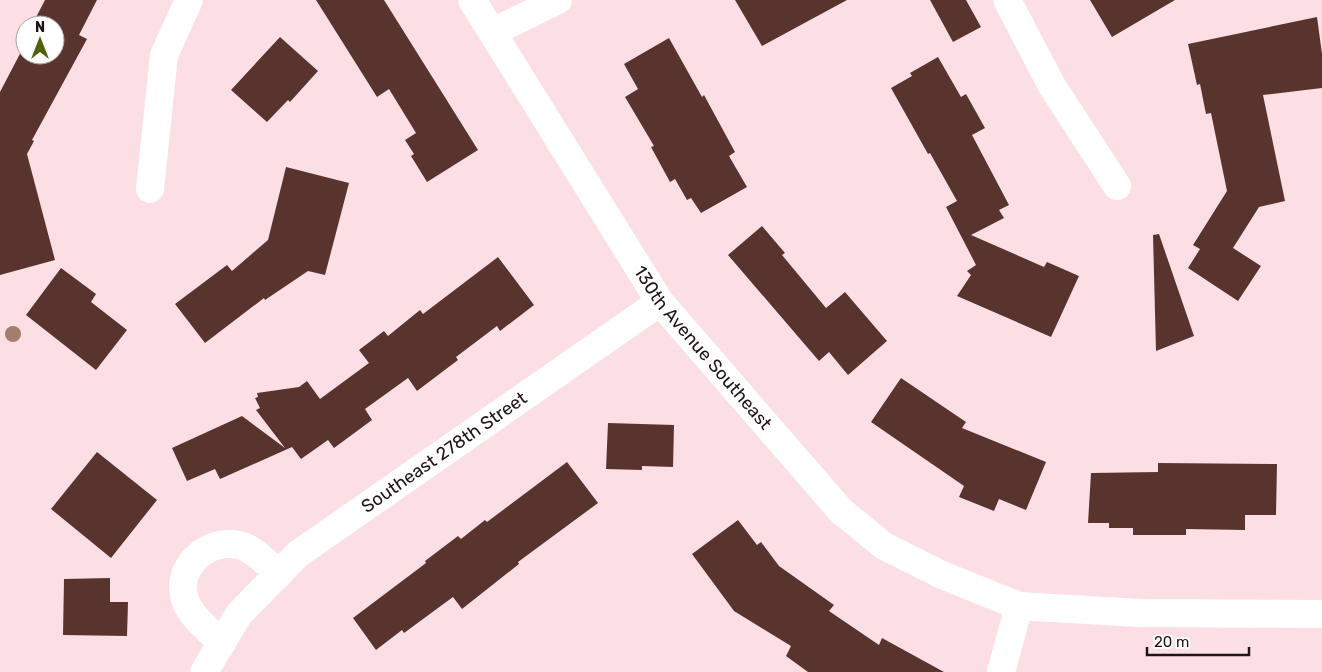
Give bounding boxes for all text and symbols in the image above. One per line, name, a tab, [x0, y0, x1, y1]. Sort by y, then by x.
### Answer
north arrow	[15, 15, 65, 65]
text: N	[35, 19, 45, 36]
street label: 130th Avenue Southeast	[629, 262, 777, 434]
street label: Southeast 278th Street	[357, 387, 531, 518]
scale bar	[1147, 624, 1250, 656]
text: 20 m	[1154, 633, 1189, 651]

